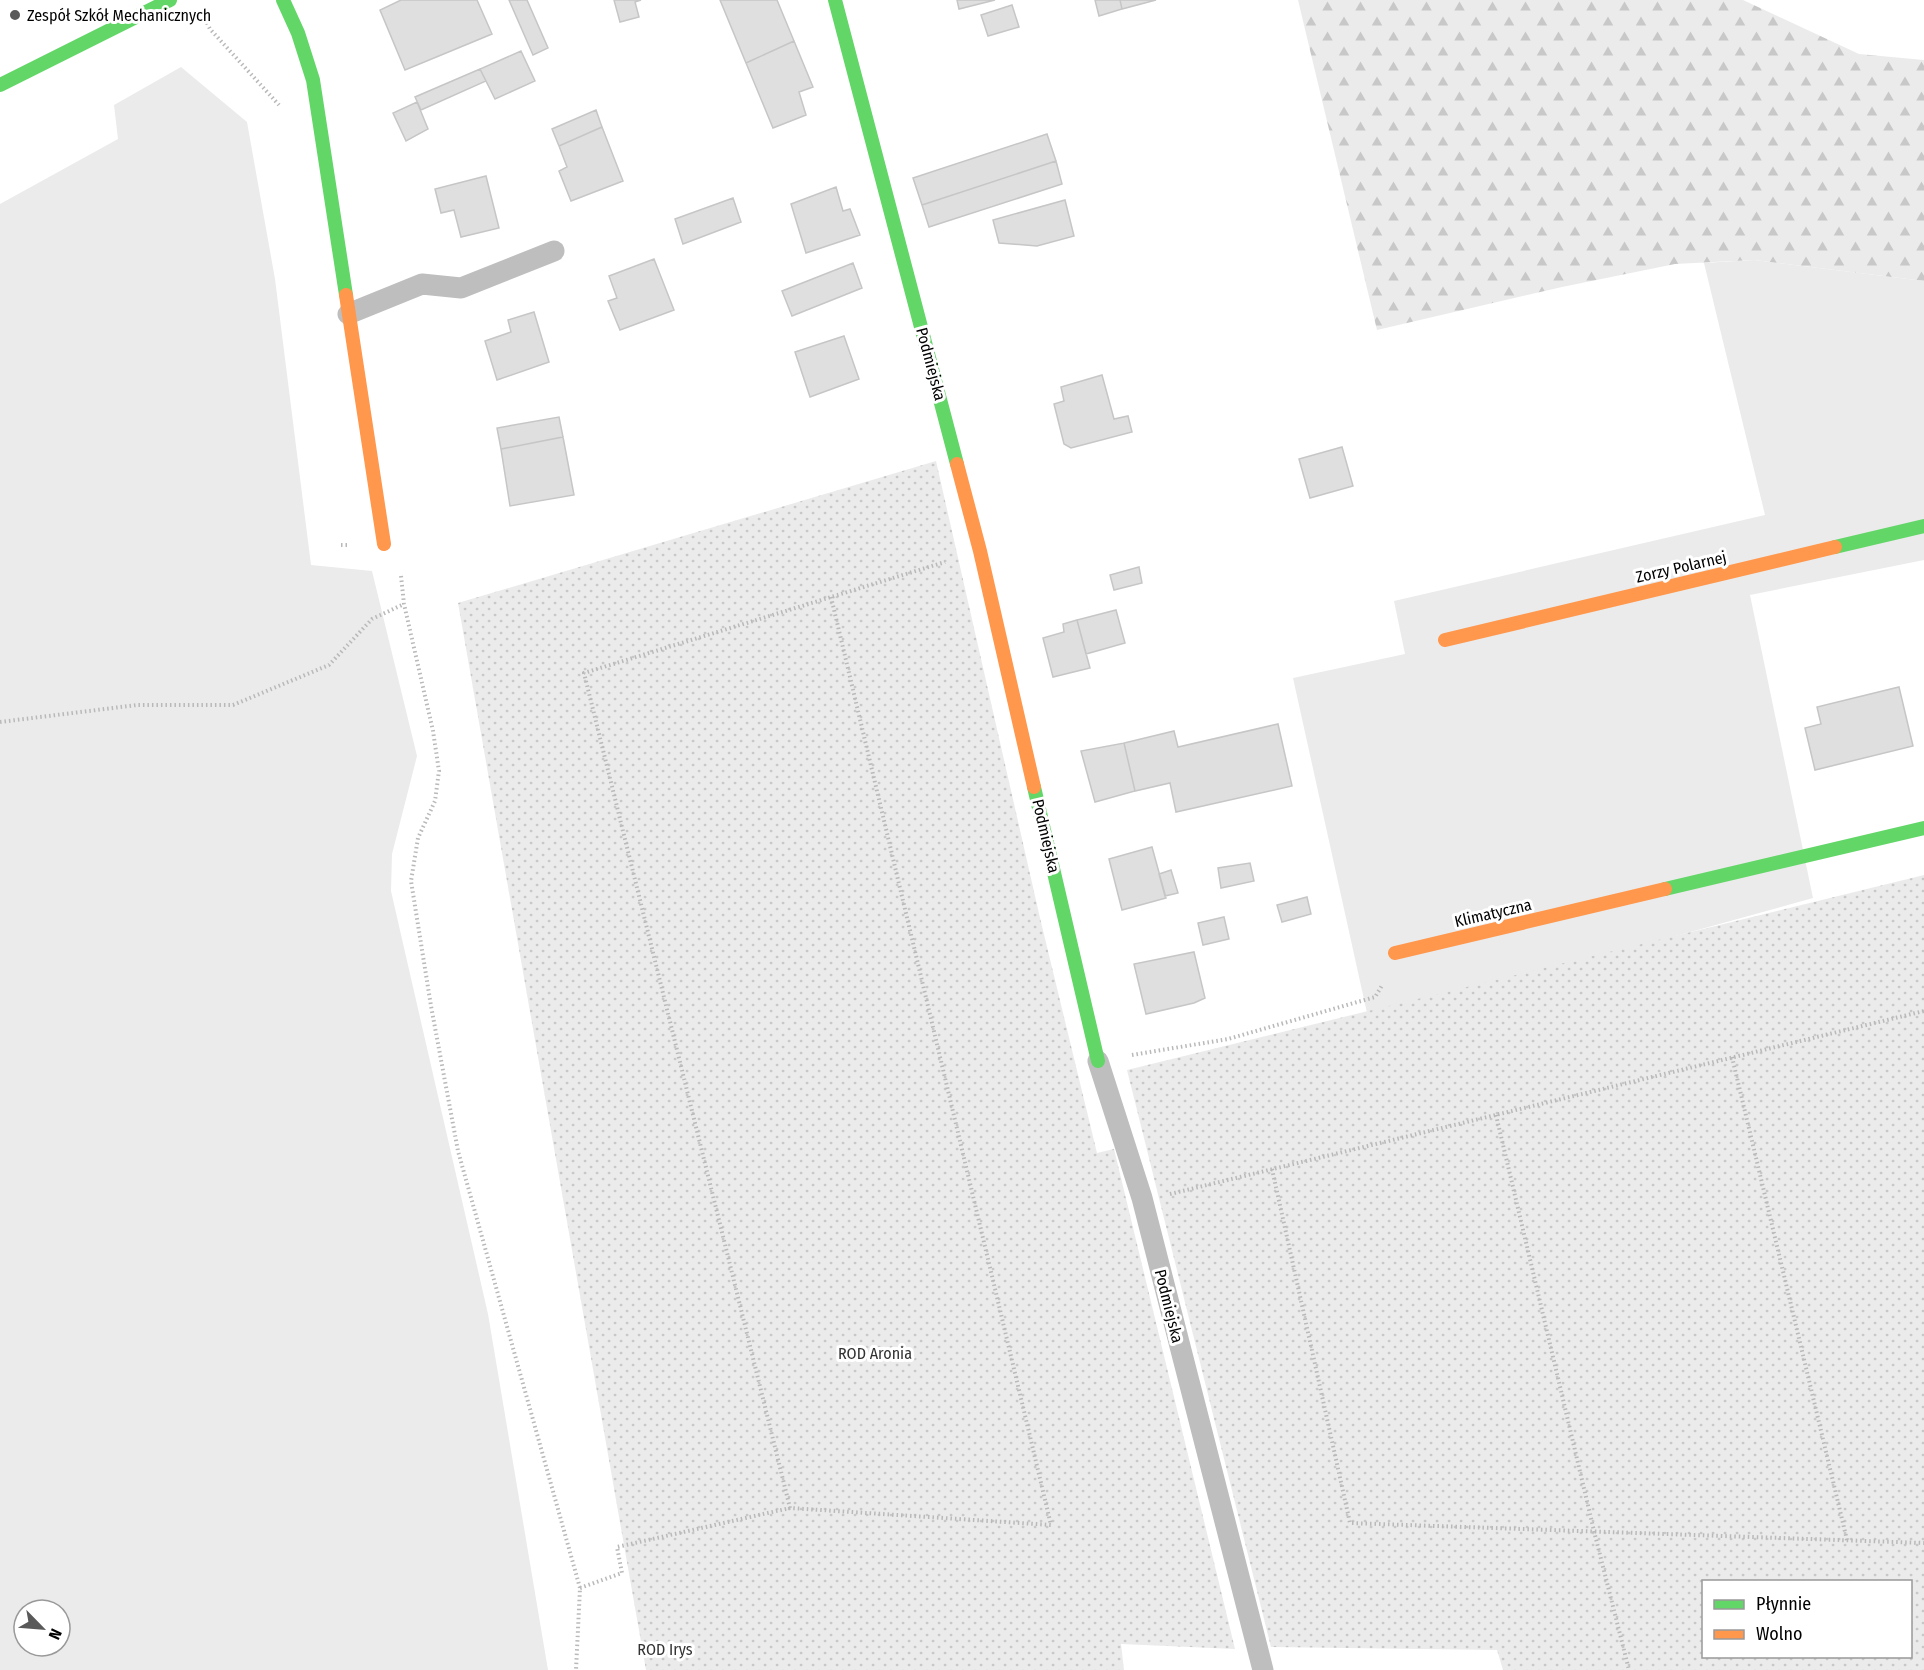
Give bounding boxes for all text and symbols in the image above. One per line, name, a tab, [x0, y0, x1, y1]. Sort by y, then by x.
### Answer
place label: Zespół Szkół Mechanicznych	[27, 6, 211, 25]
marker: Zespół Szkół Mechanicznych	[8, 8, 22, 22]
street label: Podmiejska	[912, 325, 950, 403]
street label: Zorzy Polarnej	[1634, 547, 1728, 587]
street label: Podmiejska	[1028, 797, 1064, 875]
street label: Klimatyczna	[1453, 895, 1534, 931]
street label: Podmiejska	[1151, 1267, 1187, 1345]
park label: ROD Aronia	[838, 1344, 912, 1363]
legend	[1702, 1580, 1912, 1658]
text: Płynnie	[1756, 1593, 1811, 1615]
north arrow	[12, 1598, 72, 1658]
text: Wolno	[1756, 1623, 1802, 1645]
text: N	[45, 1626, 66, 1642]
park label: ROD Irys	[637, 1640, 693, 1659]

